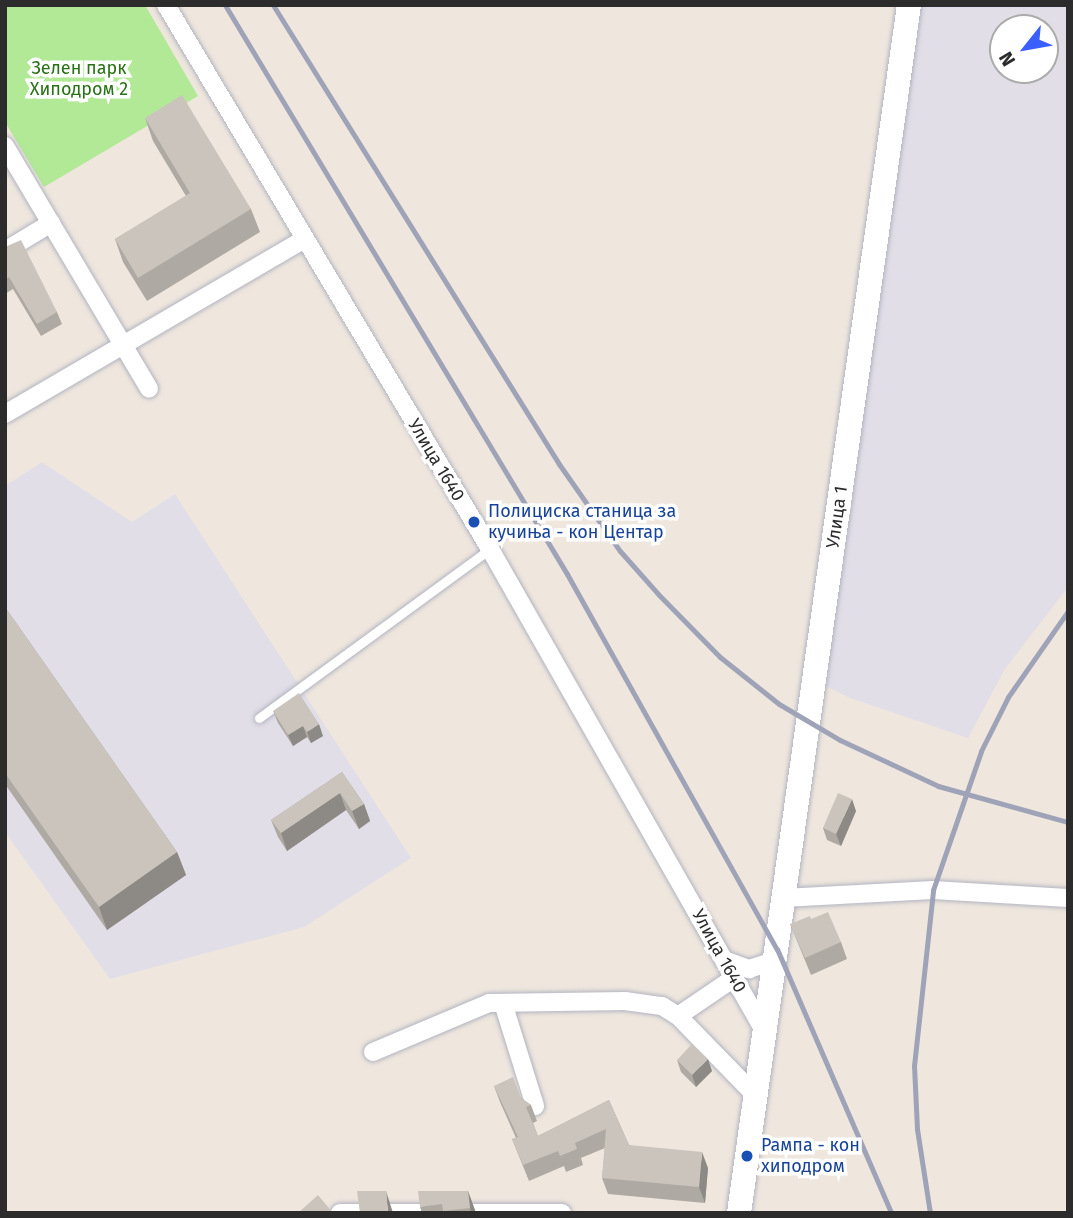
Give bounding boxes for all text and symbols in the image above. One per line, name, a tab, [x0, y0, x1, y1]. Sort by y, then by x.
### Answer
north arrow	[989, 14, 1059, 84]
text: N	[994, 48, 1020, 70]
park label: Зелен парк Хиподром 2	[30, 58, 128, 100]
street label: Улица 1640	[403, 415, 469, 505]
street label: Улица 1	[822, 484, 852, 550]
place label: Полициска станица за кучиња - кон Центар	[488, 501, 676, 544]
marker: Полициска станица за кучиња - кон Центар	[466, 514, 482, 530]
street label: Улица 1640	[687, 905, 751, 997]
place label: Рампа - кон хиподром	[761, 1135, 860, 1178]
marker: Рампа - кон хиподром	[739, 1148, 755, 1164]

